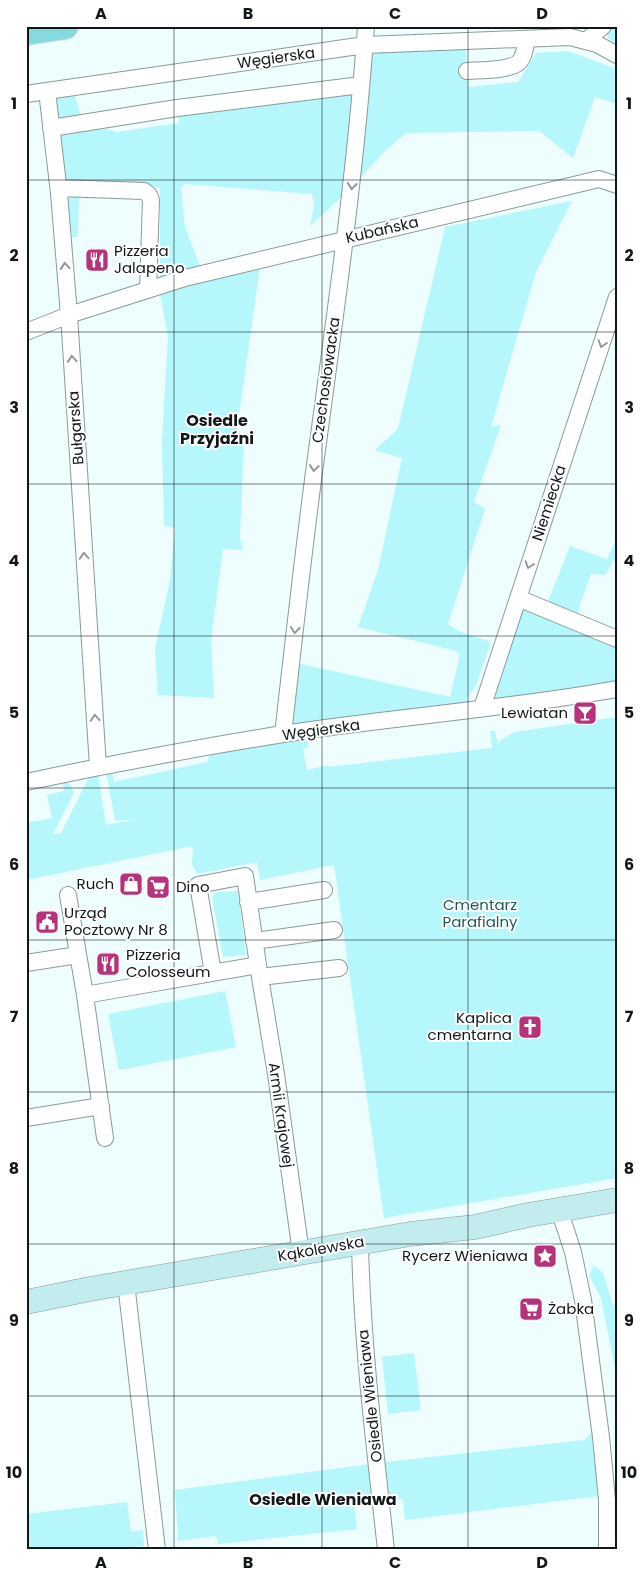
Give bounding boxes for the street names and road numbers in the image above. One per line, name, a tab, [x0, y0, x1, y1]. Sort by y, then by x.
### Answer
street label: Węgierska	[236, 42, 316, 73]
street label: Kubańska	[343, 211, 420, 248]
street label: Czechosłowacka	[306, 316, 345, 444]
street label: Bułgarska	[62, 390, 89, 466]
street label: Niemiecka	[526, 462, 571, 544]
street label: Węgierska	[281, 714, 361, 745]
street label: Armii Krajowej	[264, 1061, 299, 1169]
street label: Kąkolewska	[276, 1231, 366, 1266]
street label: Osiedle Wieniawa	[352, 1329, 387, 1463]

